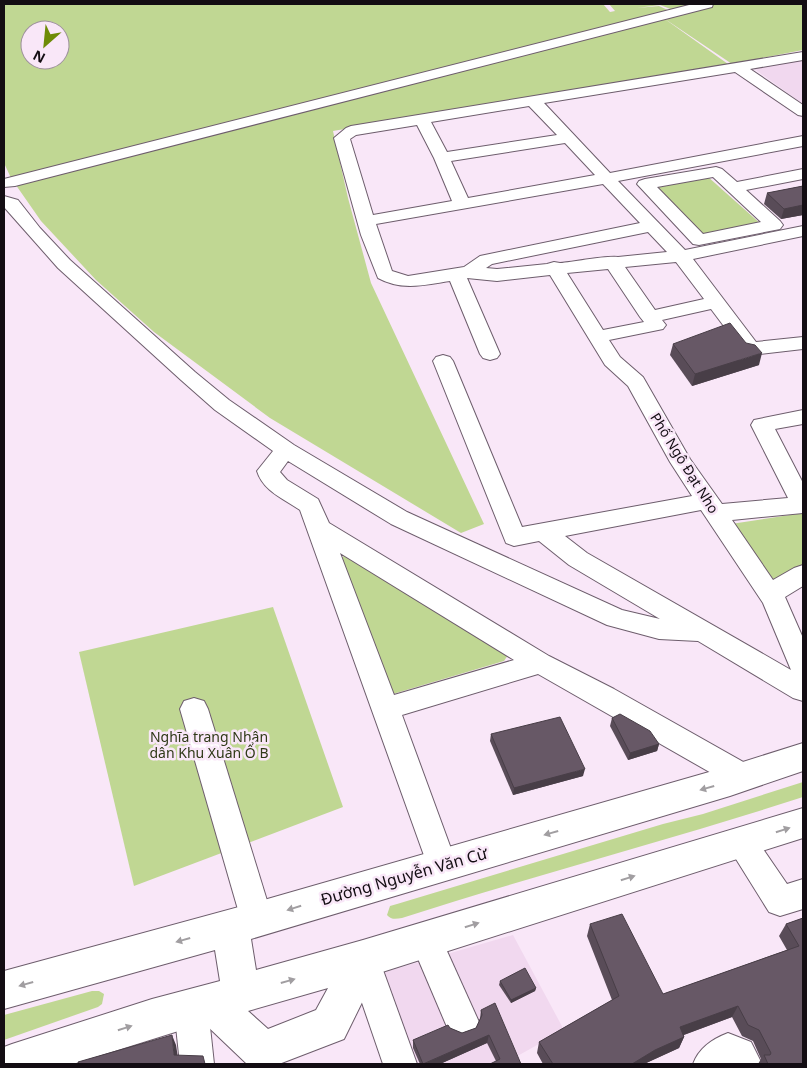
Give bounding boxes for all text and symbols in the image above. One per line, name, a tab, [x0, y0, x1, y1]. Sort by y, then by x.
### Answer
north arrow	[20, 20, 70, 70]
text: N	[29, 46, 48, 68]
street label: Phố Ngô Đạt Nho	[646, 409, 724, 517]
park label: Nghĩa trang Nhân dân Khu Xuân Ổ B	[149, 727, 269, 762]
one-way arrow	[699, 785, 714, 793]
one-way arrow	[776, 825, 791, 833]
one-way arrow	[543, 830, 558, 838]
street label: Đường Nguyễn Văn Cừ	[318, 841, 491, 910]
one-way arrow	[620, 873, 635, 881]
one-way arrow	[287, 905, 302, 913]
one-way arrow	[465, 921, 480, 928]
one-way arrow	[175, 936, 191, 944]
one-way arrow	[280, 977, 295, 985]
one-way arrow	[19, 980, 34, 988]
one-way arrow	[117, 1023, 132, 1031]

